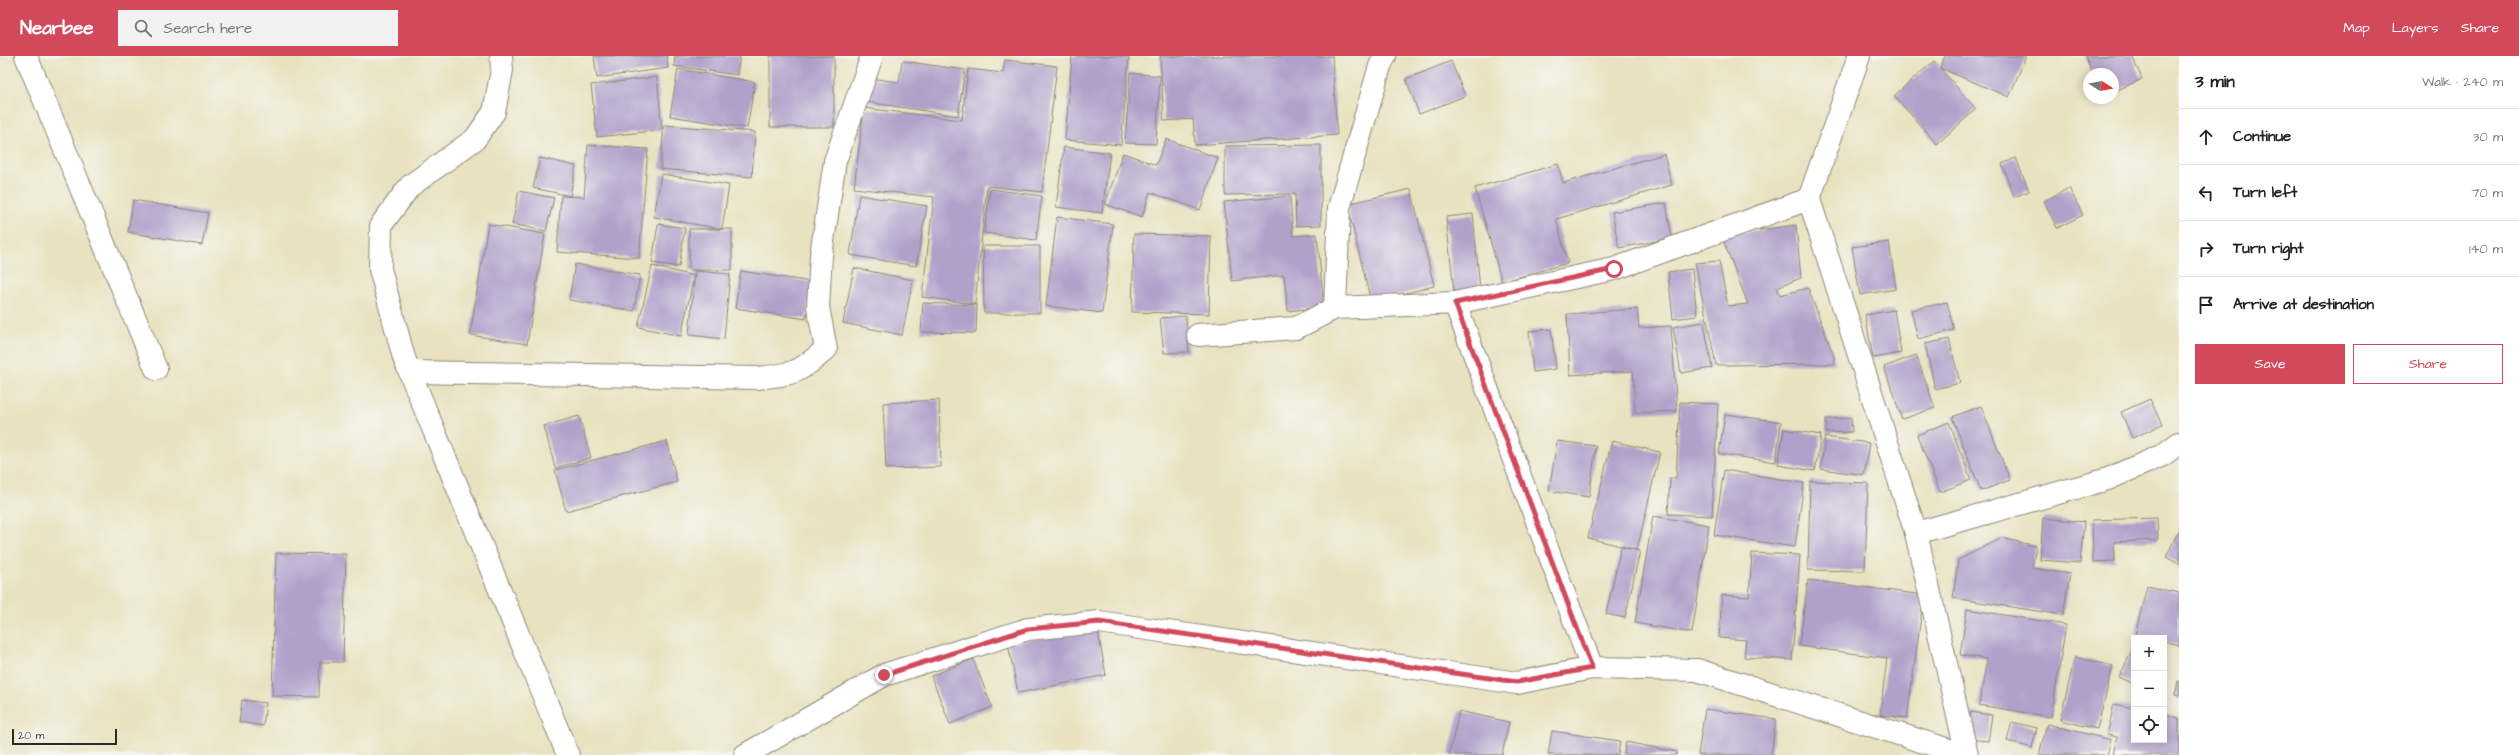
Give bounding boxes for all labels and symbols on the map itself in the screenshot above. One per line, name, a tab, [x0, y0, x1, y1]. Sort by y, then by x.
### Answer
north arrow	[2083, 68, 2119, 104]
route start	[1605, 260, 1623, 278]
route end	[875, 666, 893, 684]
scale bar	[12, 727, 117, 746]

